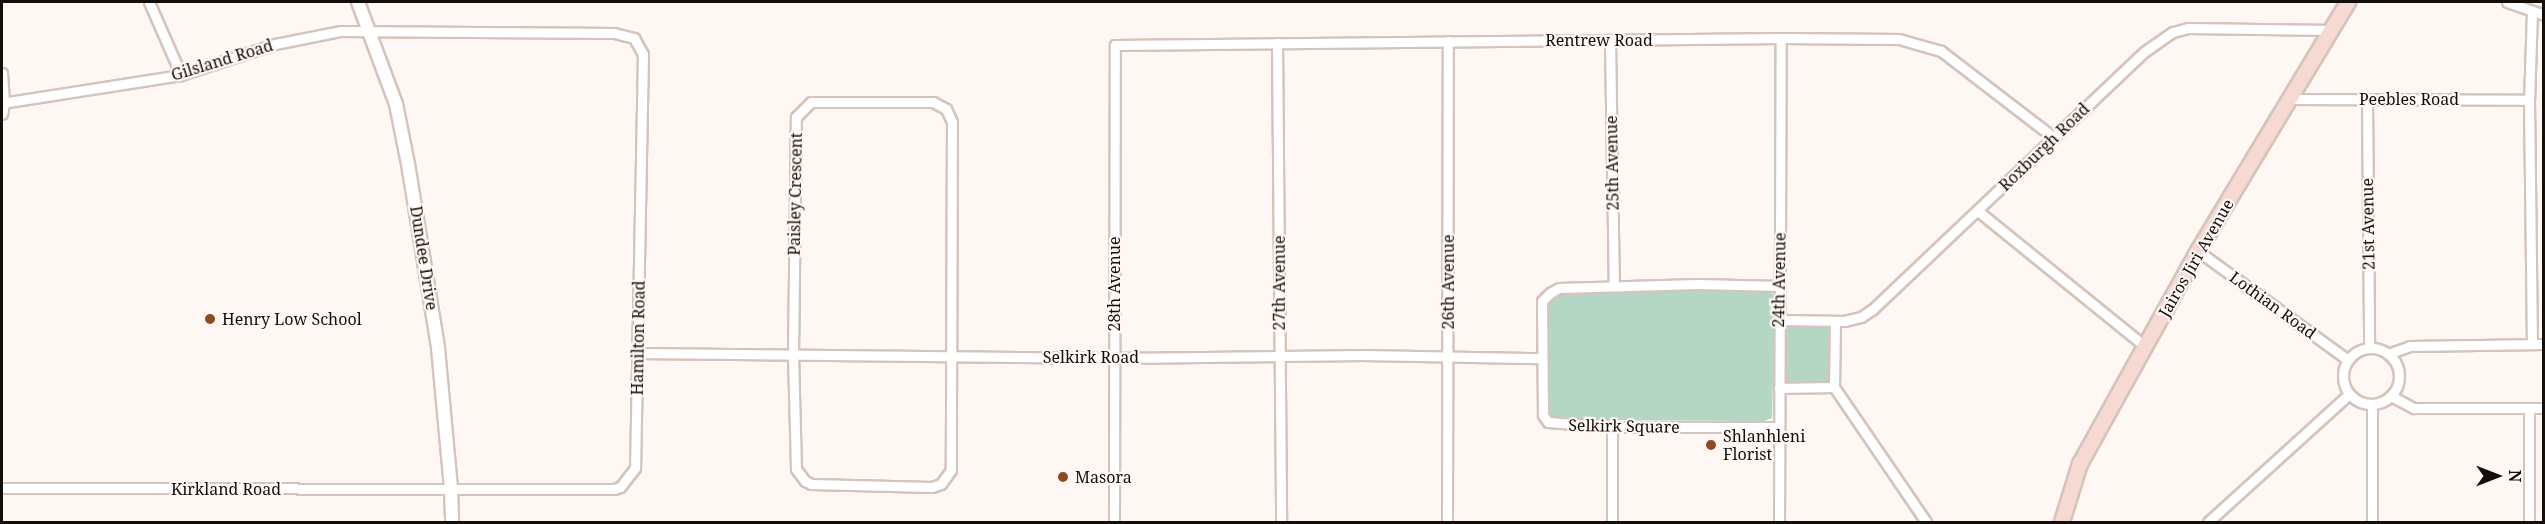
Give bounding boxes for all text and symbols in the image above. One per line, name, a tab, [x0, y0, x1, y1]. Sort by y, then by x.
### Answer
street label: Rentrew Road	[1545, 30, 1653, 50]
street label: Gilsland Road	[169, 35, 275, 85]
street label: Peebles Road	[2359, 89, 2459, 109]
street label: Roxburgh Road	[1995, 99, 2093, 195]
street label: 25th Avenue	[1602, 115, 1622, 211]
street label: Paisley Crescent	[784, 132, 806, 256]
street label: 21st Avenue	[2358, 178, 2378, 270]
street label: Jairos Jiri Avenue	[2154, 196, 2238, 320]
street label: Dundee Drive	[406, 204, 442, 312]
street label: 24th Avenue	[1769, 232, 1789, 328]
street label: 26th Avenue	[1438, 234, 1458, 330]
street label: 27th Avenue	[1269, 235, 1289, 331]
street label: 28th Avenue	[1104, 236, 1124, 332]
street label: Lothian Road	[2226, 267, 2320, 343]
street label: Hamilton Road	[627, 280, 649, 396]
place label: Henry Low School	[222, 309, 362, 329]
marker: Henry Low School	[203, 312, 217, 326]
street label: Selkirk Road	[1043, 347, 1139, 367]
street label: Selkirk Square	[1568, 415, 1680, 437]
place label: Shlanhleni Florist	[1723, 426, 1805, 464]
marker: Shlanhleni Florist	[1704, 438, 1718, 452]
north arrow	[2467, 446, 2527, 506]
place label: Masora	[1075, 467, 1132, 487]
marker: Masora	[1056, 470, 1070, 484]
text: N	[2504, 470, 2526, 482]
street label: Kirkland Road	[171, 479, 281, 499]

